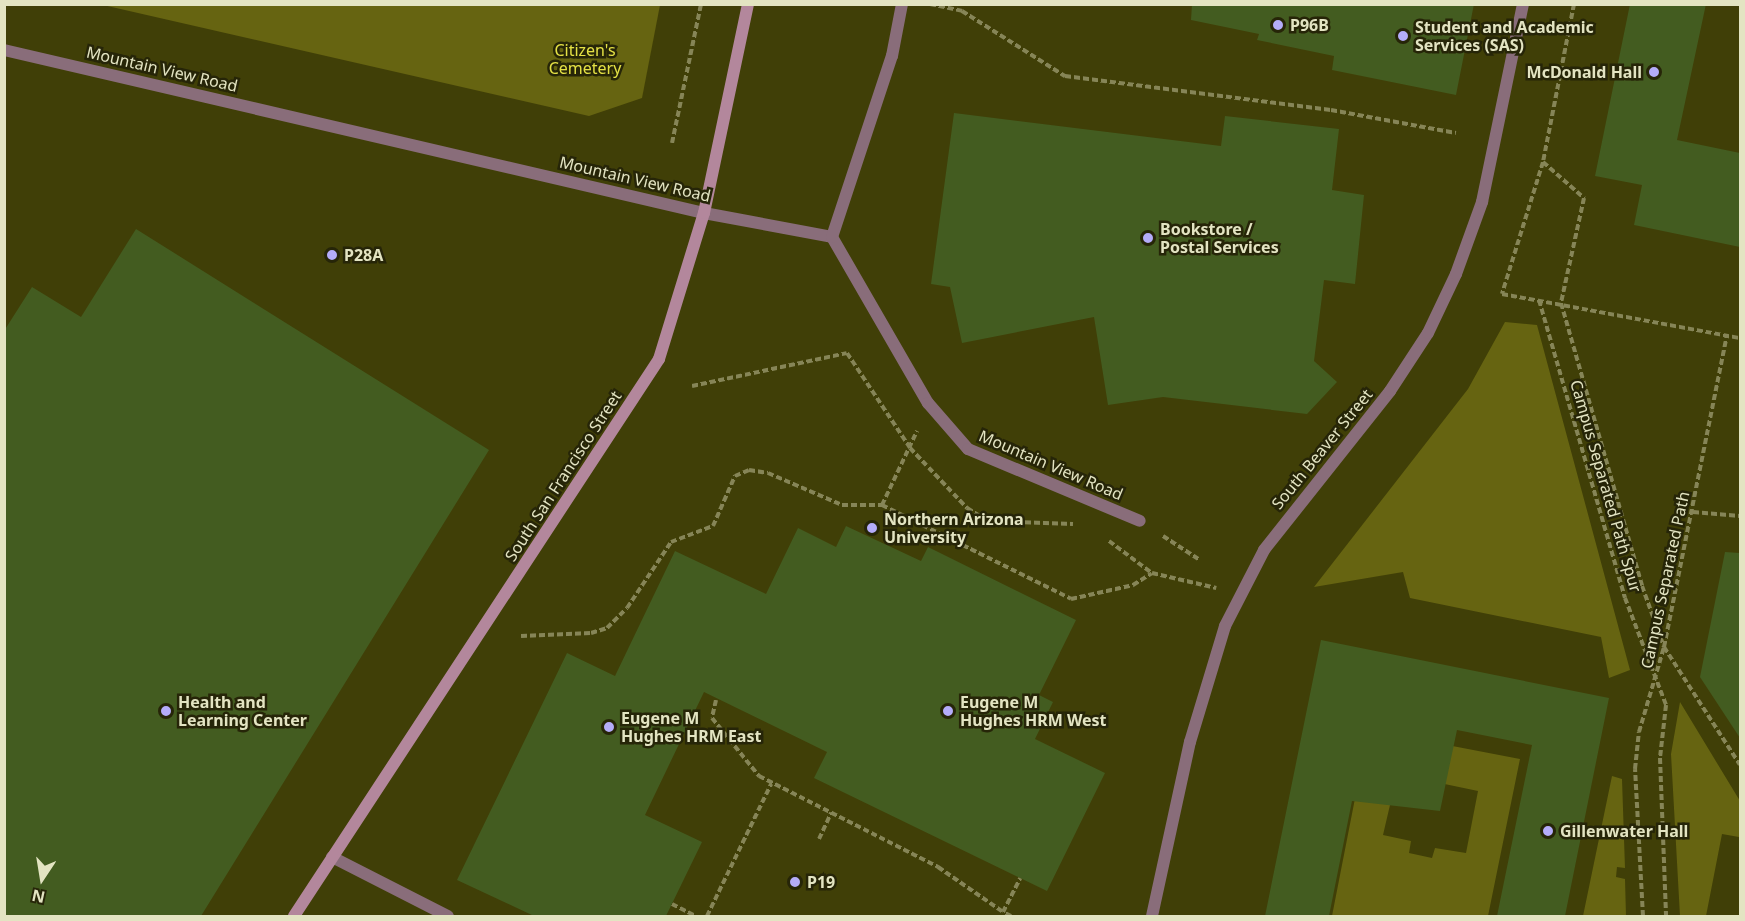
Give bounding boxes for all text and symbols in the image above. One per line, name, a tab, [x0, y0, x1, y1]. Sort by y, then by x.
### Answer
place label: P96B	[1290, 15, 1329, 35]
place label: Student and Academic Services (SAS)	[1415, 17, 1594, 55]
marker: P96B	[1271, 18, 1285, 32]
marker: Student and Academic Services (SAS)	[1396, 29, 1410, 43]
park label: Citizen's Cemetery	[549, 40, 621, 78]
street label: Mountain View Road	[85, 42, 239, 96]
place label: McDonald Hall	[1527, 62, 1642, 82]
marker: McDonald Hall	[1647, 65, 1661, 79]
street label: Mountain View Road	[558, 152, 712, 206]
place label: Bookstore / Postal Services	[1160, 219, 1279, 257]
marker: Bookstore / Postal Services	[1141, 231, 1155, 245]
place label: P28A	[344, 245, 383, 265]
marker: P28A	[325, 248, 339, 262]
street label: Campus Separated Path Spur	[1566, 378, 1646, 594]
street label: South Beaver Street	[1268, 385, 1376, 513]
street label: South San Francisco Street	[501, 387, 625, 565]
street label: Mountain View Road	[976, 426, 1126, 504]
street label: Campus Separated Path	[1637, 490, 1693, 670]
place label: Northern Arizona University	[884, 509, 1024, 547]
marker: Northern Arizona University	[865, 521, 879, 535]
place label: Health and Learning Center	[178, 692, 307, 730]
place label: Eugene M Hughes HRM West	[960, 692, 1107, 730]
marker: Health and Learning Center	[159, 704, 173, 718]
marker: Eugene M Hughes HRM West	[941, 704, 955, 718]
place label: Eugene M Hughes HRM East	[621, 708, 761, 746]
marker: Eugene M Hughes HRM East	[602, 720, 616, 734]
place label: Gillenwater Hall	[1560, 821, 1688, 841]
marker: Gillenwater Hall	[1541, 824, 1555, 838]
north arrow	[12, 849, 72, 909]
place label: P19	[807, 872, 835, 892]
marker: P19	[788, 875, 802, 889]
text: N	[30, 884, 47, 909]

